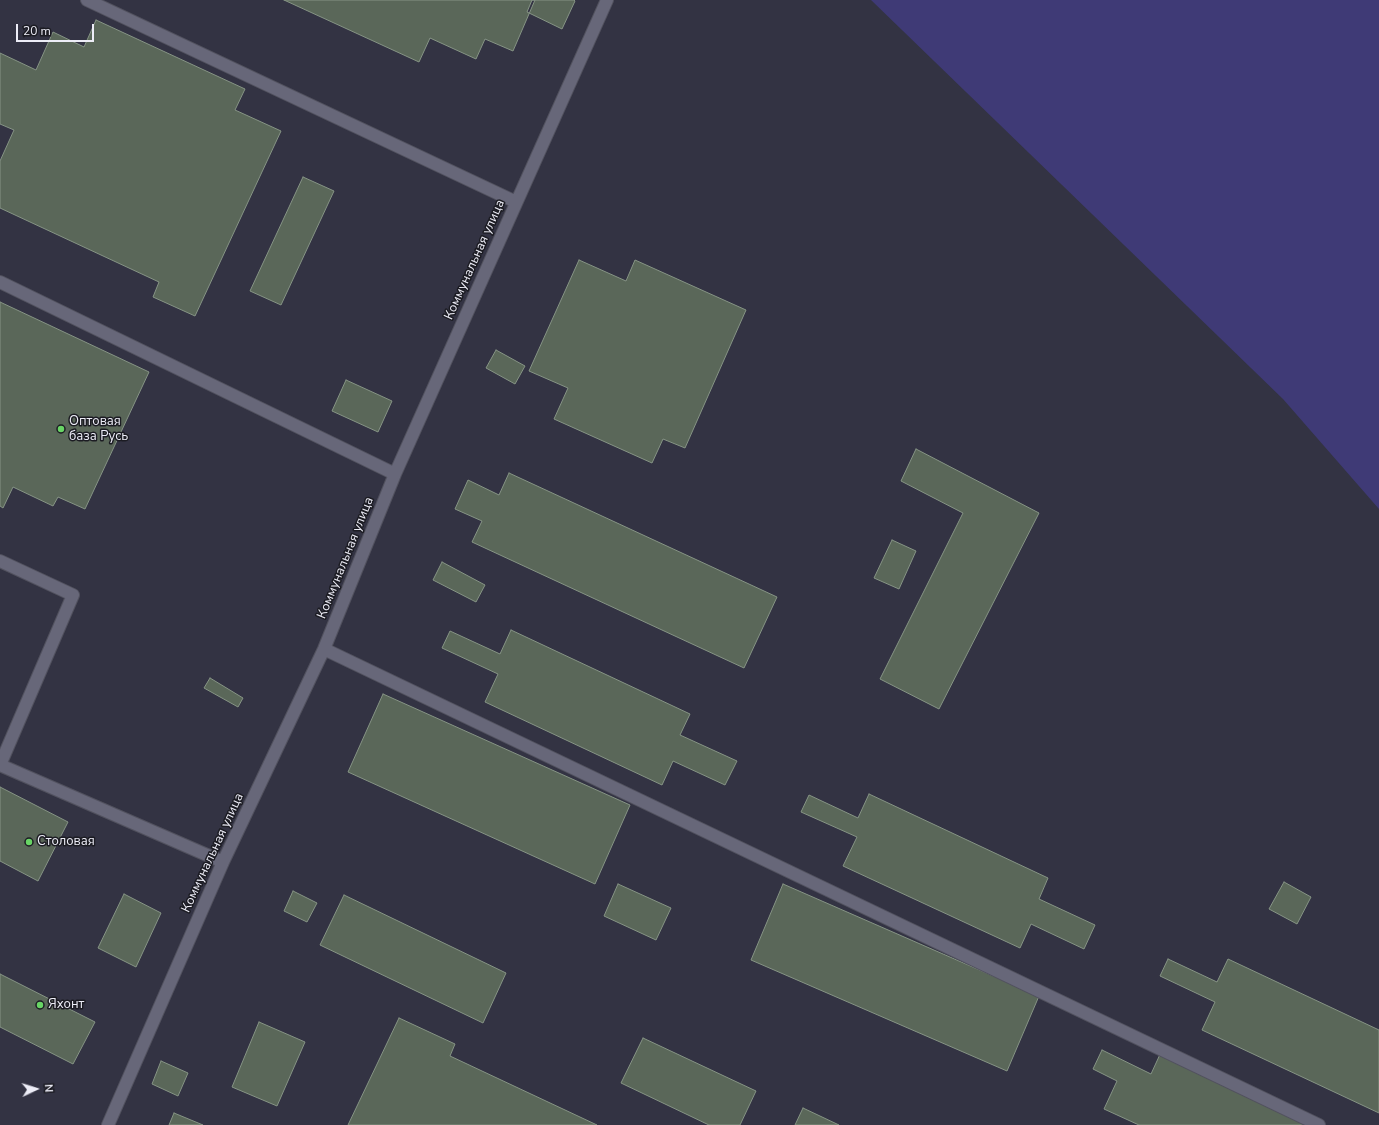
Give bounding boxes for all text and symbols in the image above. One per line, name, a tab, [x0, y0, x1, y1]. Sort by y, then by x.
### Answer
scale bar	[18, 16, 96, 42]
text: 20 m	[23, 23, 51, 39]
street label: Коммунальная улица	[441, 198, 509, 322]
place label: Оптовая база Русь	[69, 414, 128, 445]
marker: Оптовая база Русь	[56, 424, 66, 434]
street label: Коммунальная улица	[314, 495, 378, 621]
street label: Коммунальная улица	[178, 791, 248, 915]
place label: Столовая	[37, 834, 95, 850]
marker: Столовая	[24, 837, 34, 847]
place label: Яхонт	[48, 997, 84, 1013]
marker: Яхонт	[35, 1000, 45, 1010]
north arrow	[16, 1069, 56, 1109]
text: N	[41, 1083, 56, 1093]

